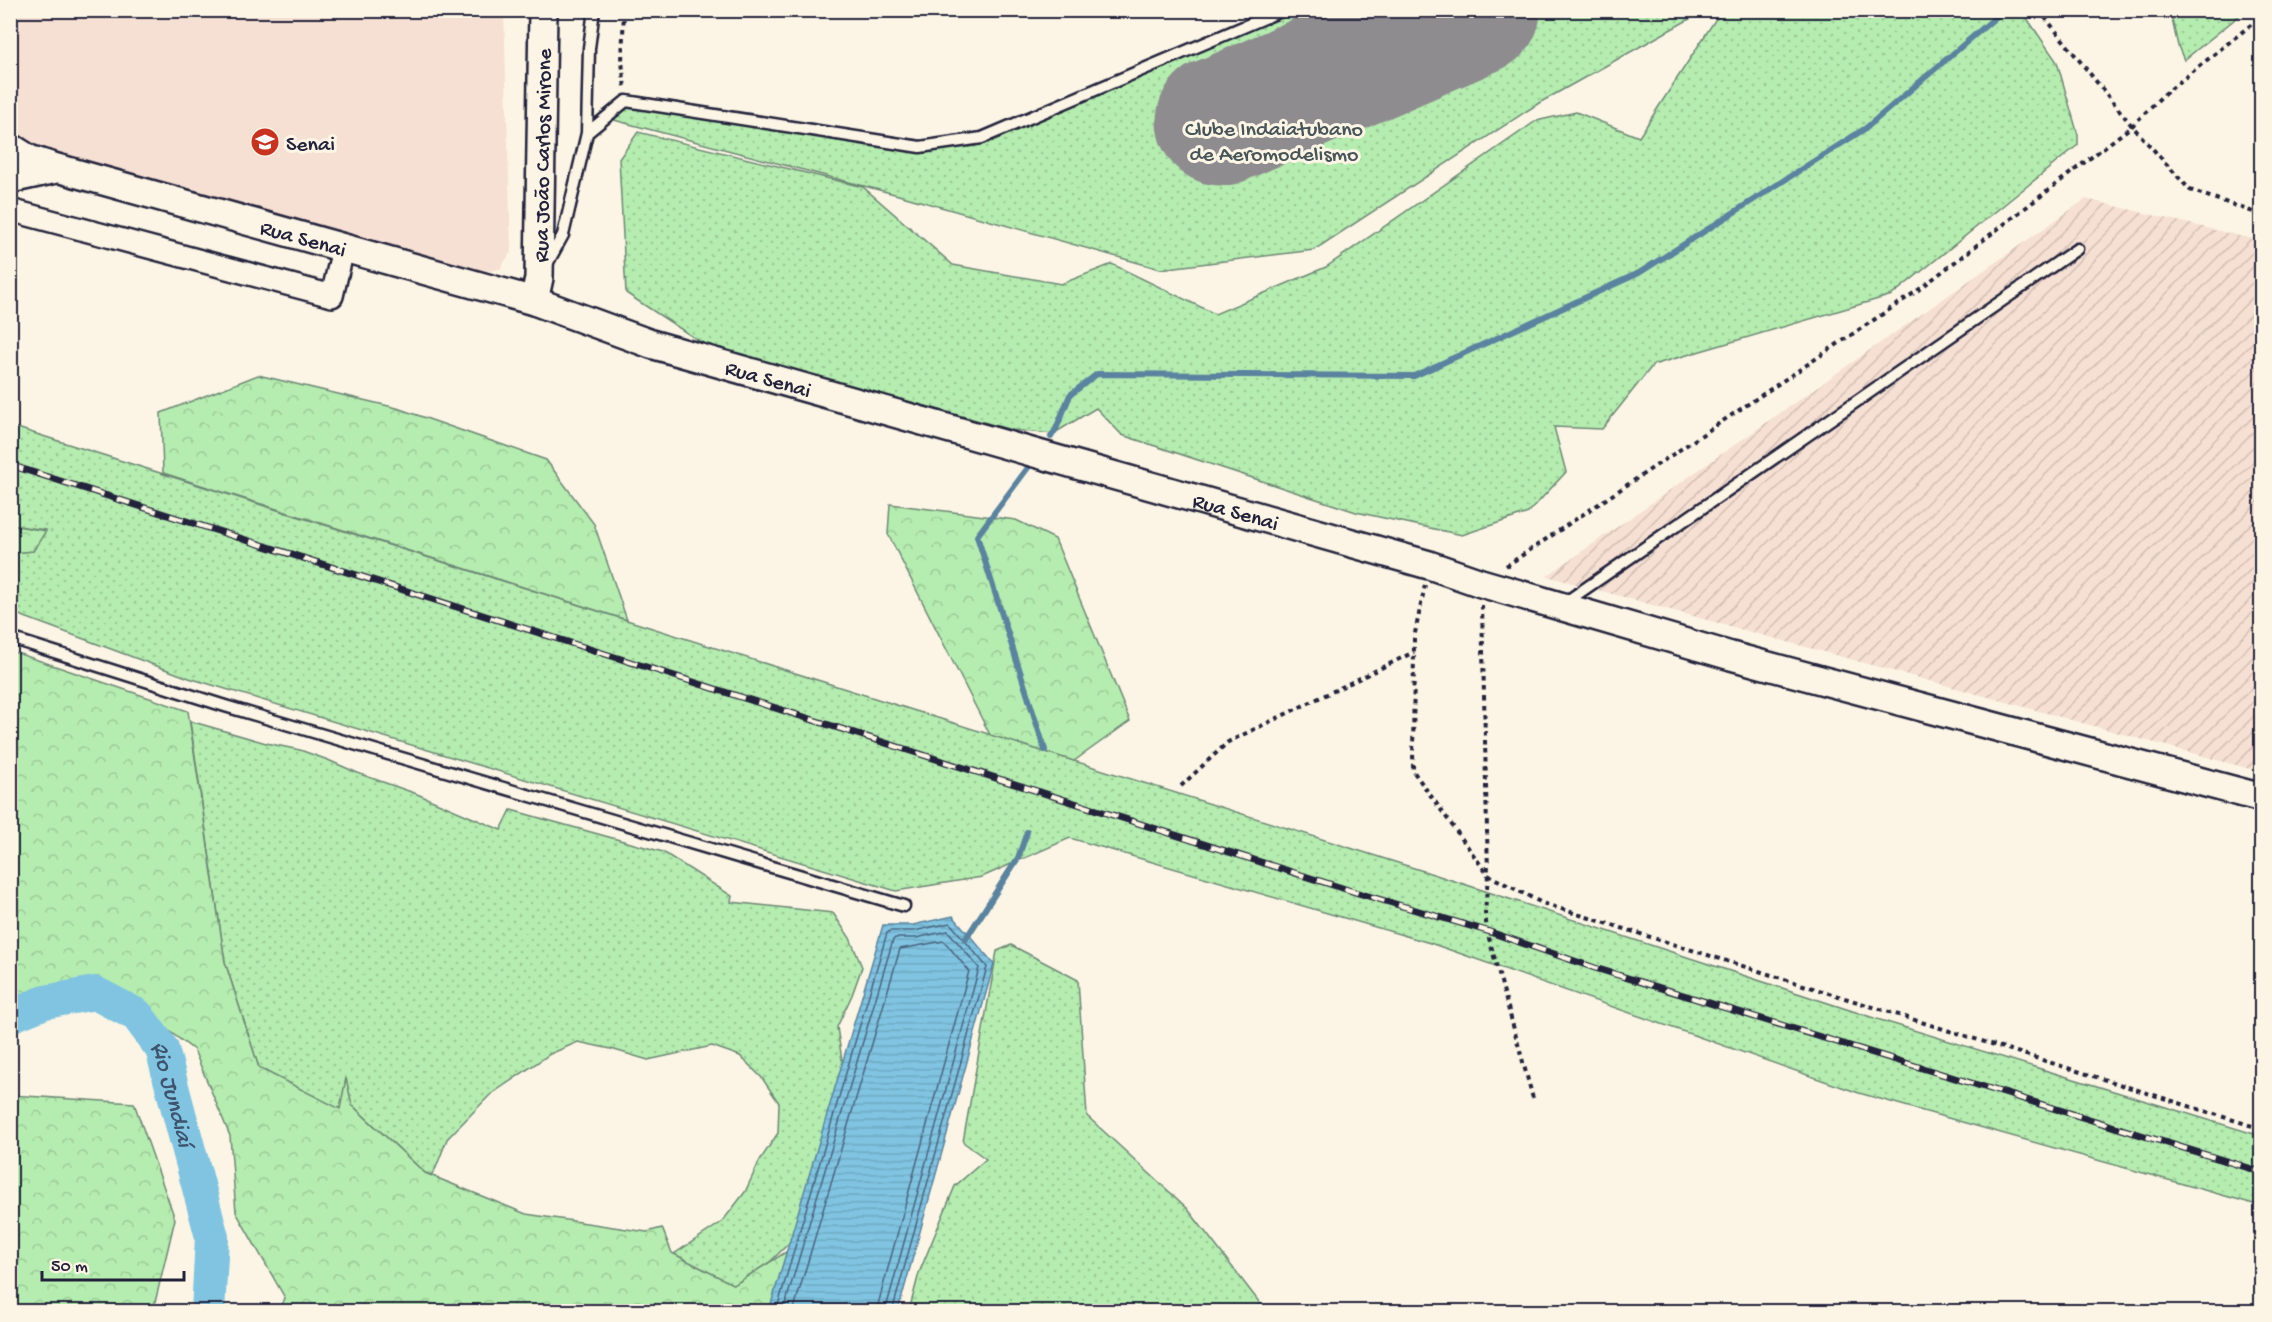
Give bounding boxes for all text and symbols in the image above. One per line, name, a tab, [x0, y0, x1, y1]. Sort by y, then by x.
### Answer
street label: Rua João Carlos Mirone	[530, 48, 559, 263]
park label: Clube Indaiatubano de Aeromodelismo	[1185, 118, 1363, 169]
school or university icon: Senai	[249, 126, 281, 158]
place label: Senai	[286, 133, 335, 159]
street label: Rua Senai	[257, 216, 349, 265]
street label: Rua Senai	[721, 357, 814, 406]
street label: Rua Senai	[1189, 489, 1281, 539]
water label: Rio Jundiaí	[142, 1035, 200, 1155]
scale bar	[42, 1244, 184, 1282]
text: 50 m	[51, 1257, 88, 1278]

